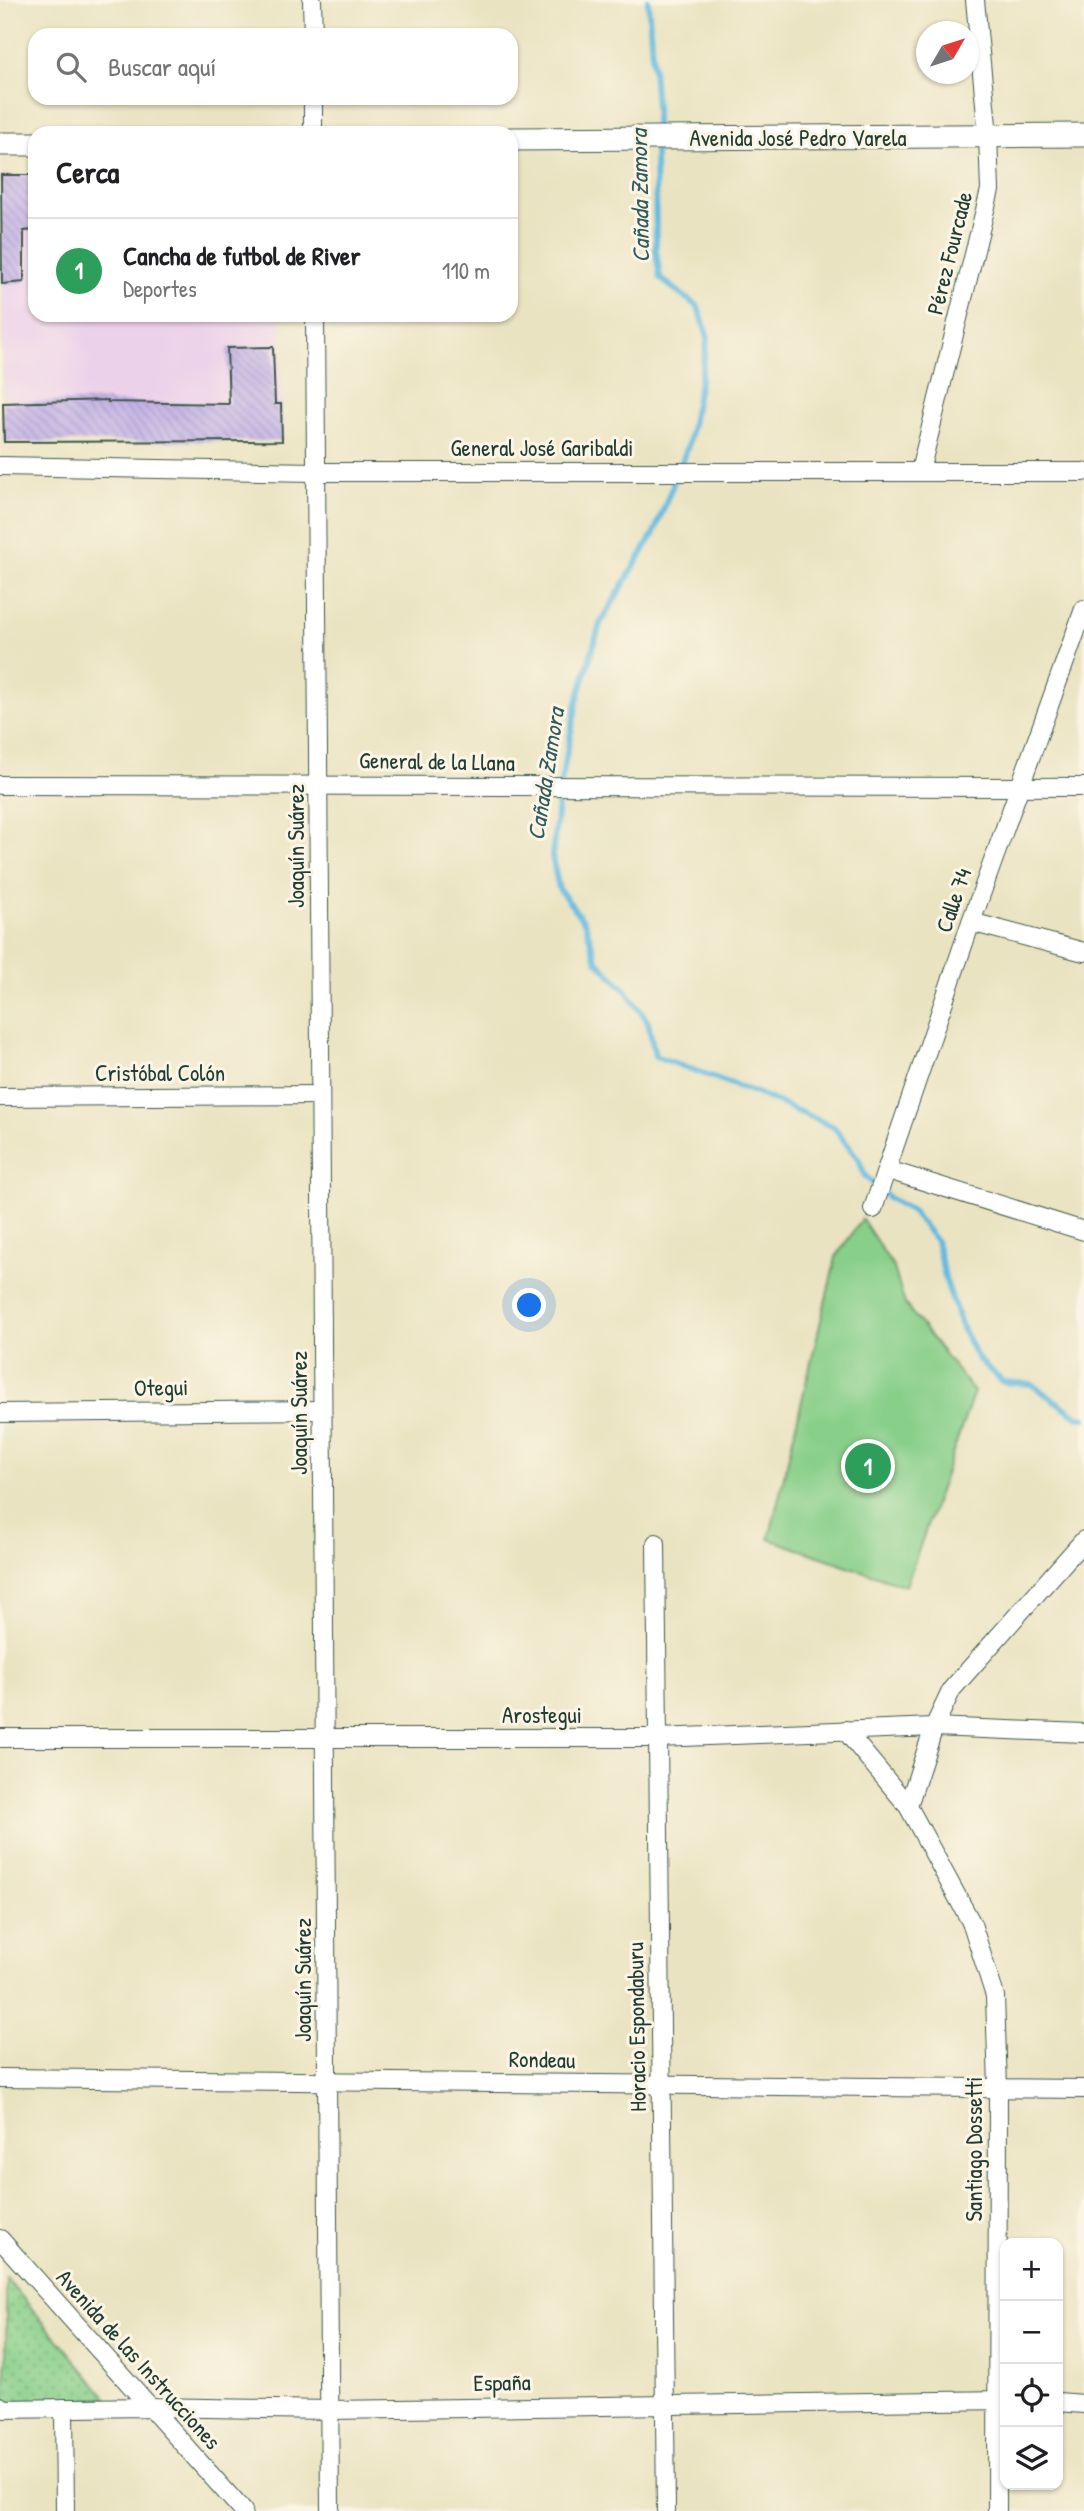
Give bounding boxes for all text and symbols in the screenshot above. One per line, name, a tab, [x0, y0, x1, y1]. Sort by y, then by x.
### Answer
north arrow	[916, 21, 979, 84]
search box	[28, 28, 518, 105]
icon: search	[52, 48, 90, 86]
text: Buscar aquí	[108, 49, 216, 84]
street label: Avenida José Pedro Varela	[689, 122, 907, 153]
water label: Cañada Zamora	[622, 126, 656, 263]
text: Cerca	[56, 152, 119, 192]
street label: Pérez Fourcade	[919, 188, 979, 318]
text: Cancha de futbol de River	[123, 238, 360, 273]
text: 1	[75, 255, 83, 286]
text: 110 m	[442, 255, 490, 286]
text: Deportes	[123, 273, 197, 304]
street label: General José Garibaldi	[451, 432, 633, 463]
water label: Cañada Zamora	[519, 703, 572, 842]
street label: General de la Llana	[359, 744, 515, 778]
street label: Joaquín Suárez	[280, 784, 311, 908]
street label: Calle 74	[928, 864, 978, 936]
street label: Cristóbal Colón	[95, 1057, 225, 1088]
your location	[512, 1288, 546, 1322]
street label: Joaquín Suárez	[283, 1351, 314, 1475]
street label: Otegui	[134, 1371, 188, 1403]
pin: 1	[845, 1440, 891, 1492]
street label: Arostegui	[502, 1699, 582, 1730]
street label: Joaquín Suárez	[287, 1918, 318, 2042]
street label: Horacio Espondaburu	[619, 1942, 653, 2112]
street label: Rondeau	[509, 2043, 575, 2075]
street label: Santiago Dossetti	[958, 2077, 989, 2221]
map controls	[1000, 2238, 1063, 2490]
button: +	[1000, 2238, 1063, 2301]
street label: Avenida de las Instrucciones	[50, 2262, 228, 2456]
button: −	[1000, 2301, 1063, 2364]
button: locate	[1000, 2364, 1063, 2427]
street label: España	[473, 2366, 531, 2398]
button: layers	[1000, 2427, 1063, 2490]

